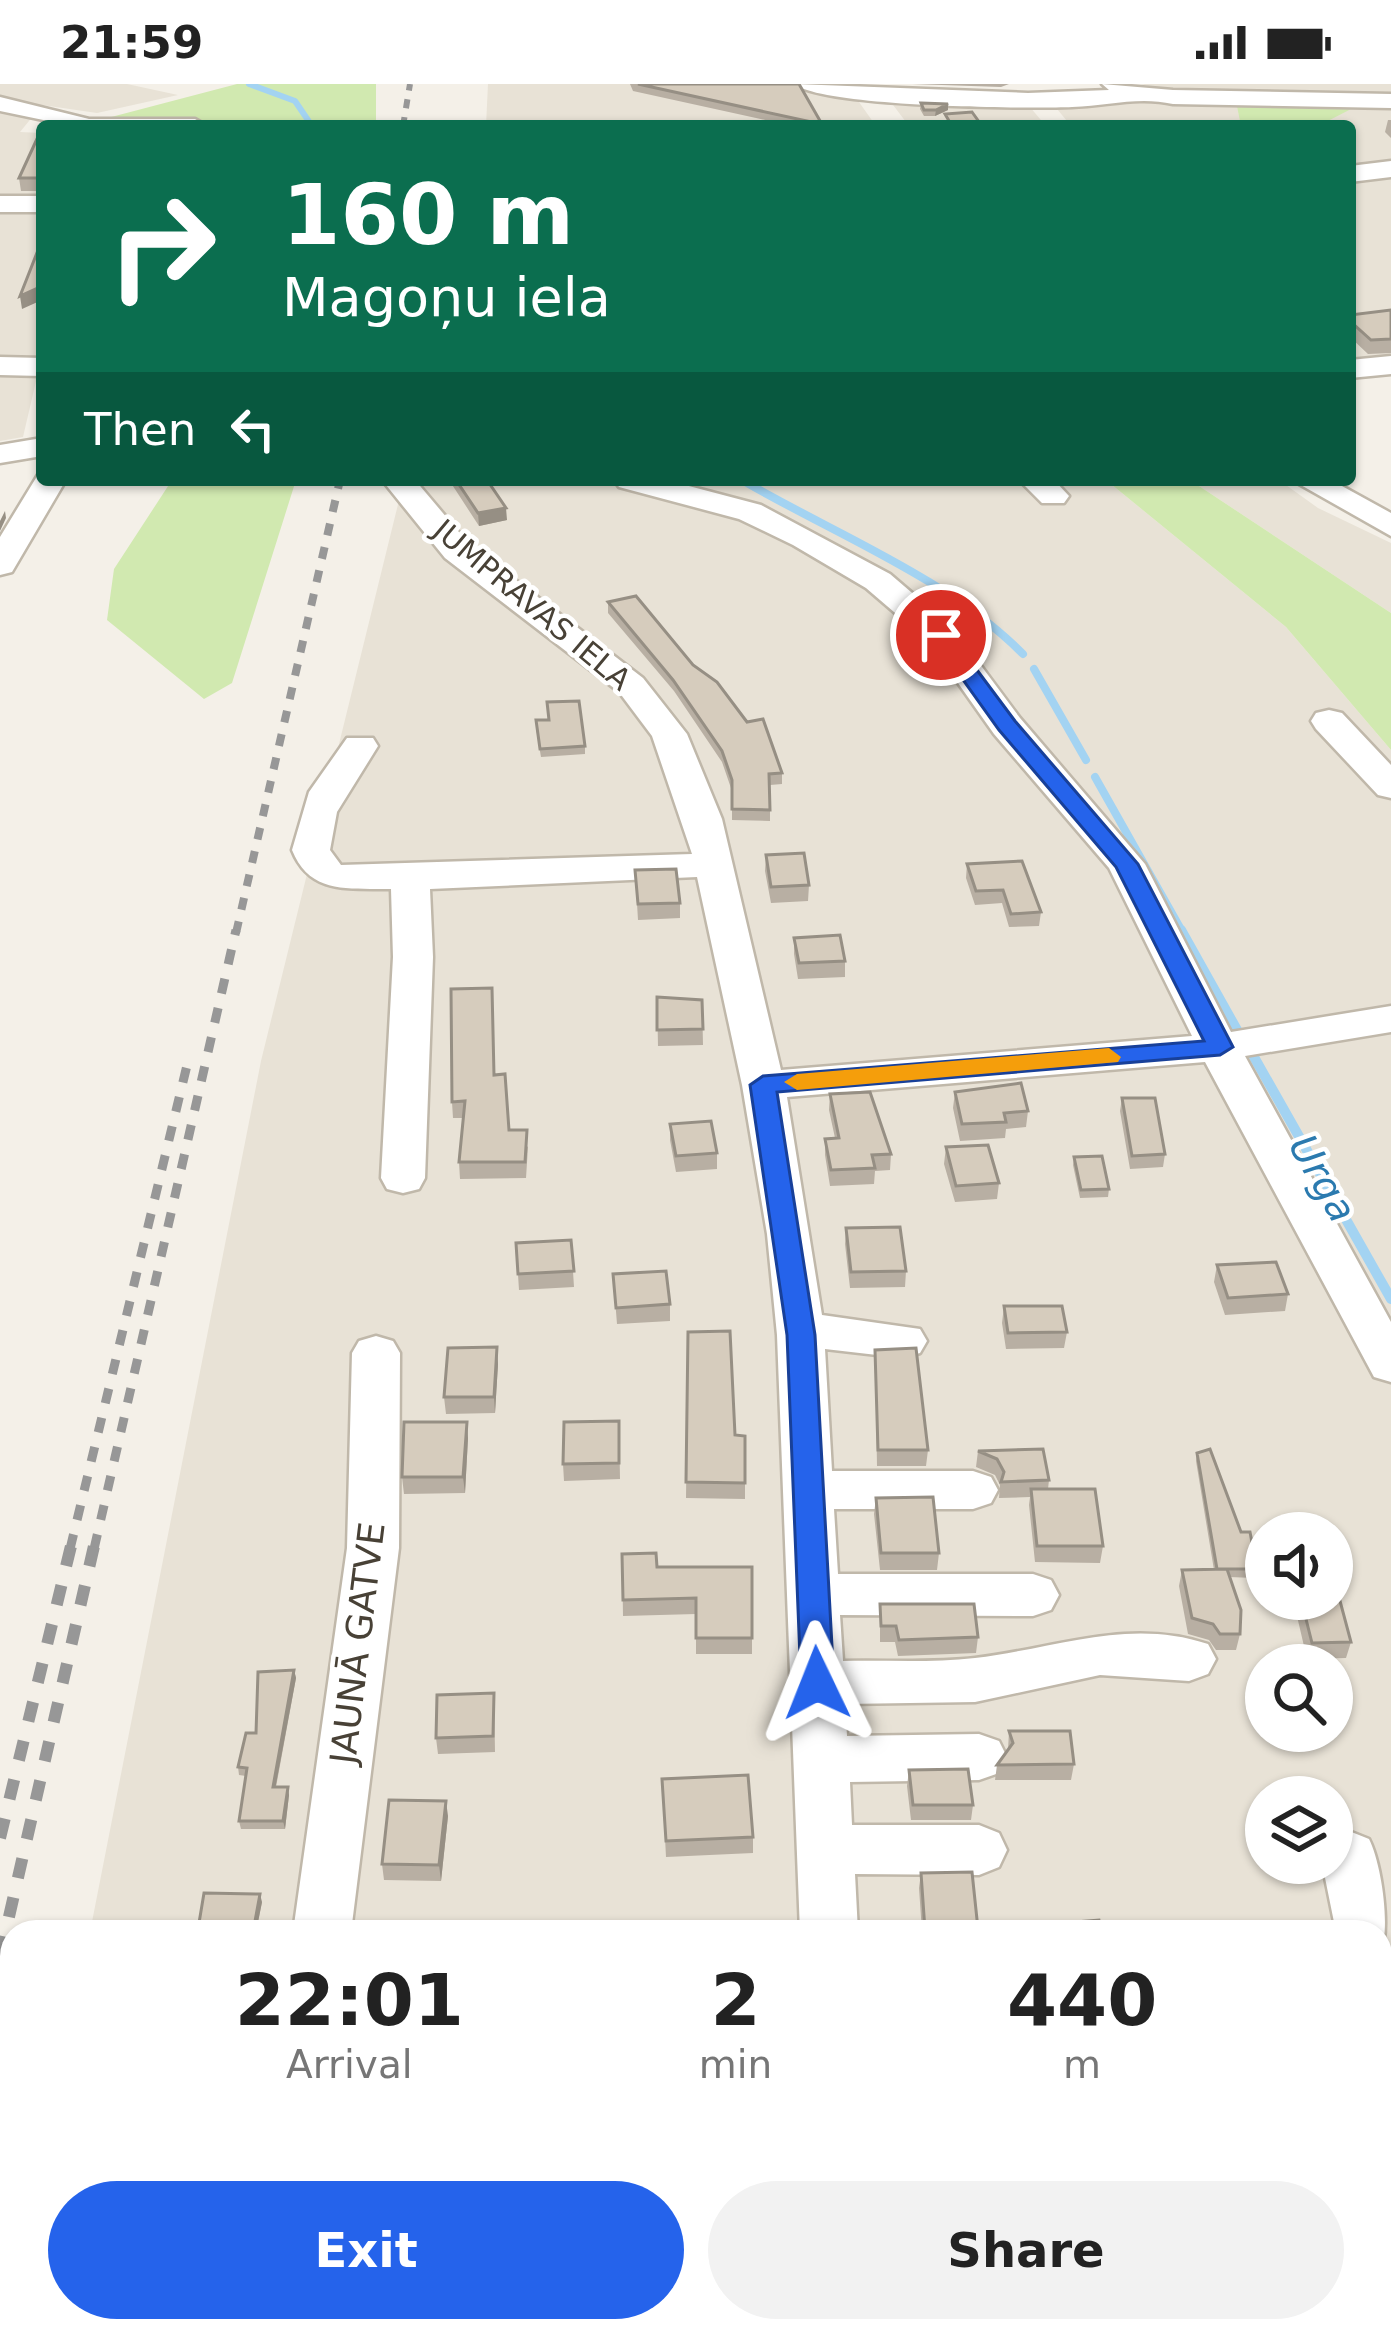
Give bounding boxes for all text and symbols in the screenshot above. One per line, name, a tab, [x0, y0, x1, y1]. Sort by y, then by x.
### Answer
text: 21:59	[60, 16, 203, 69]
text: 160 m	[282, 166, 574, 264]
icon: right	[84, 168, 240, 324]
text: Magoņu iela	[282, 266, 611, 329]
icon: left	[220, 396, 286, 462]
text: Then	[84, 403, 196, 456]
street label: JUMPRAVAS IELA	[425, 511, 638, 698]
pin	[890, 584, 992, 686]
icon: arrive	[908, 602, 974, 668]
water label: Urga	[1280, 1127, 1365, 1230]
map controls	[1245, 1512, 1353, 1884]
button: sound	[1245, 1512, 1353, 1620]
street label: JAUNĀ GATVE	[322, 1520, 393, 1768]
position arrow	[754, 1620, 880, 1746]
button: search	[1245, 1644, 1353, 1752]
button: layers	[1245, 1776, 1353, 1884]
text: 22:01	[235, 1958, 464, 2042]
text: 2	[710, 1958, 760, 2042]
text: 440	[1007, 1958, 1157, 2042]
text: Arrival	[286, 2042, 413, 2087]
text: min	[699, 2042, 772, 2087]
text: m	[1063, 2042, 1101, 2087]
button: Exit	[48, 2181, 684, 2319]
button: Share	[708, 2181, 1344, 2319]

